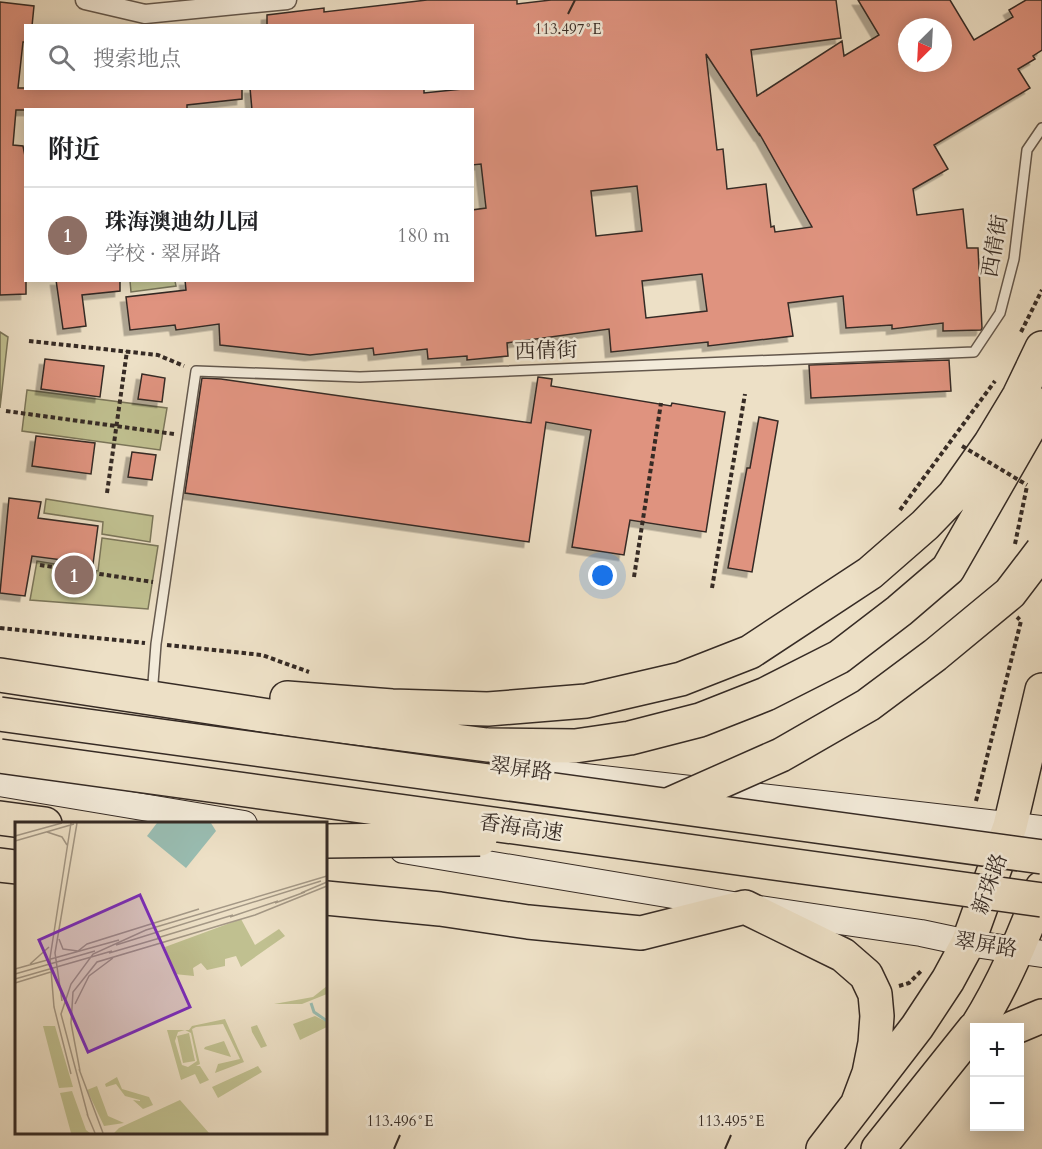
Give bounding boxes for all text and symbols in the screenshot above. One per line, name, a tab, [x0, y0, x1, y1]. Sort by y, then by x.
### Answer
north arrow	[898, 18, 952, 72]
text: 113.497°E	[535, 19, 601, 39]
search box	[24, 24, 474, 90]
icon: search	[45, 41, 78, 74]
text: 搜索地点	[93, 44, 181, 74]
text: 附近	[48, 132, 100, 167]
text: 珠海澳迪幼儿园	[105, 207, 259, 237]
street label: 西倩街	[975, 212, 1015, 280]
text: 1	[62, 222, 73, 249]
text: 180 m	[397, 222, 450, 249]
text: 学校 · 翠屏路	[105, 240, 221, 267]
street label: 西倩街	[514, 335, 578, 367]
pin: 1	[54, 552, 94, 598]
your location	[588, 561, 617, 590]
street label: 翠屏路	[488, 751, 554, 787]
street label: 香海高速	[477, 808, 565, 848]
inset map	[15, 822, 327, 1134]
street label: 新珠路	[966, 849, 1014, 919]
street label: 翠屏路	[953, 926, 1019, 964]
map controls	[970, 1023, 1024, 1131]
button: +	[970, 1023, 1024, 1077]
button: −	[970, 1077, 1024, 1131]
text: 113.496°E	[367, 1111, 433, 1131]
text: 113.495°E	[698, 1111, 764, 1131]

